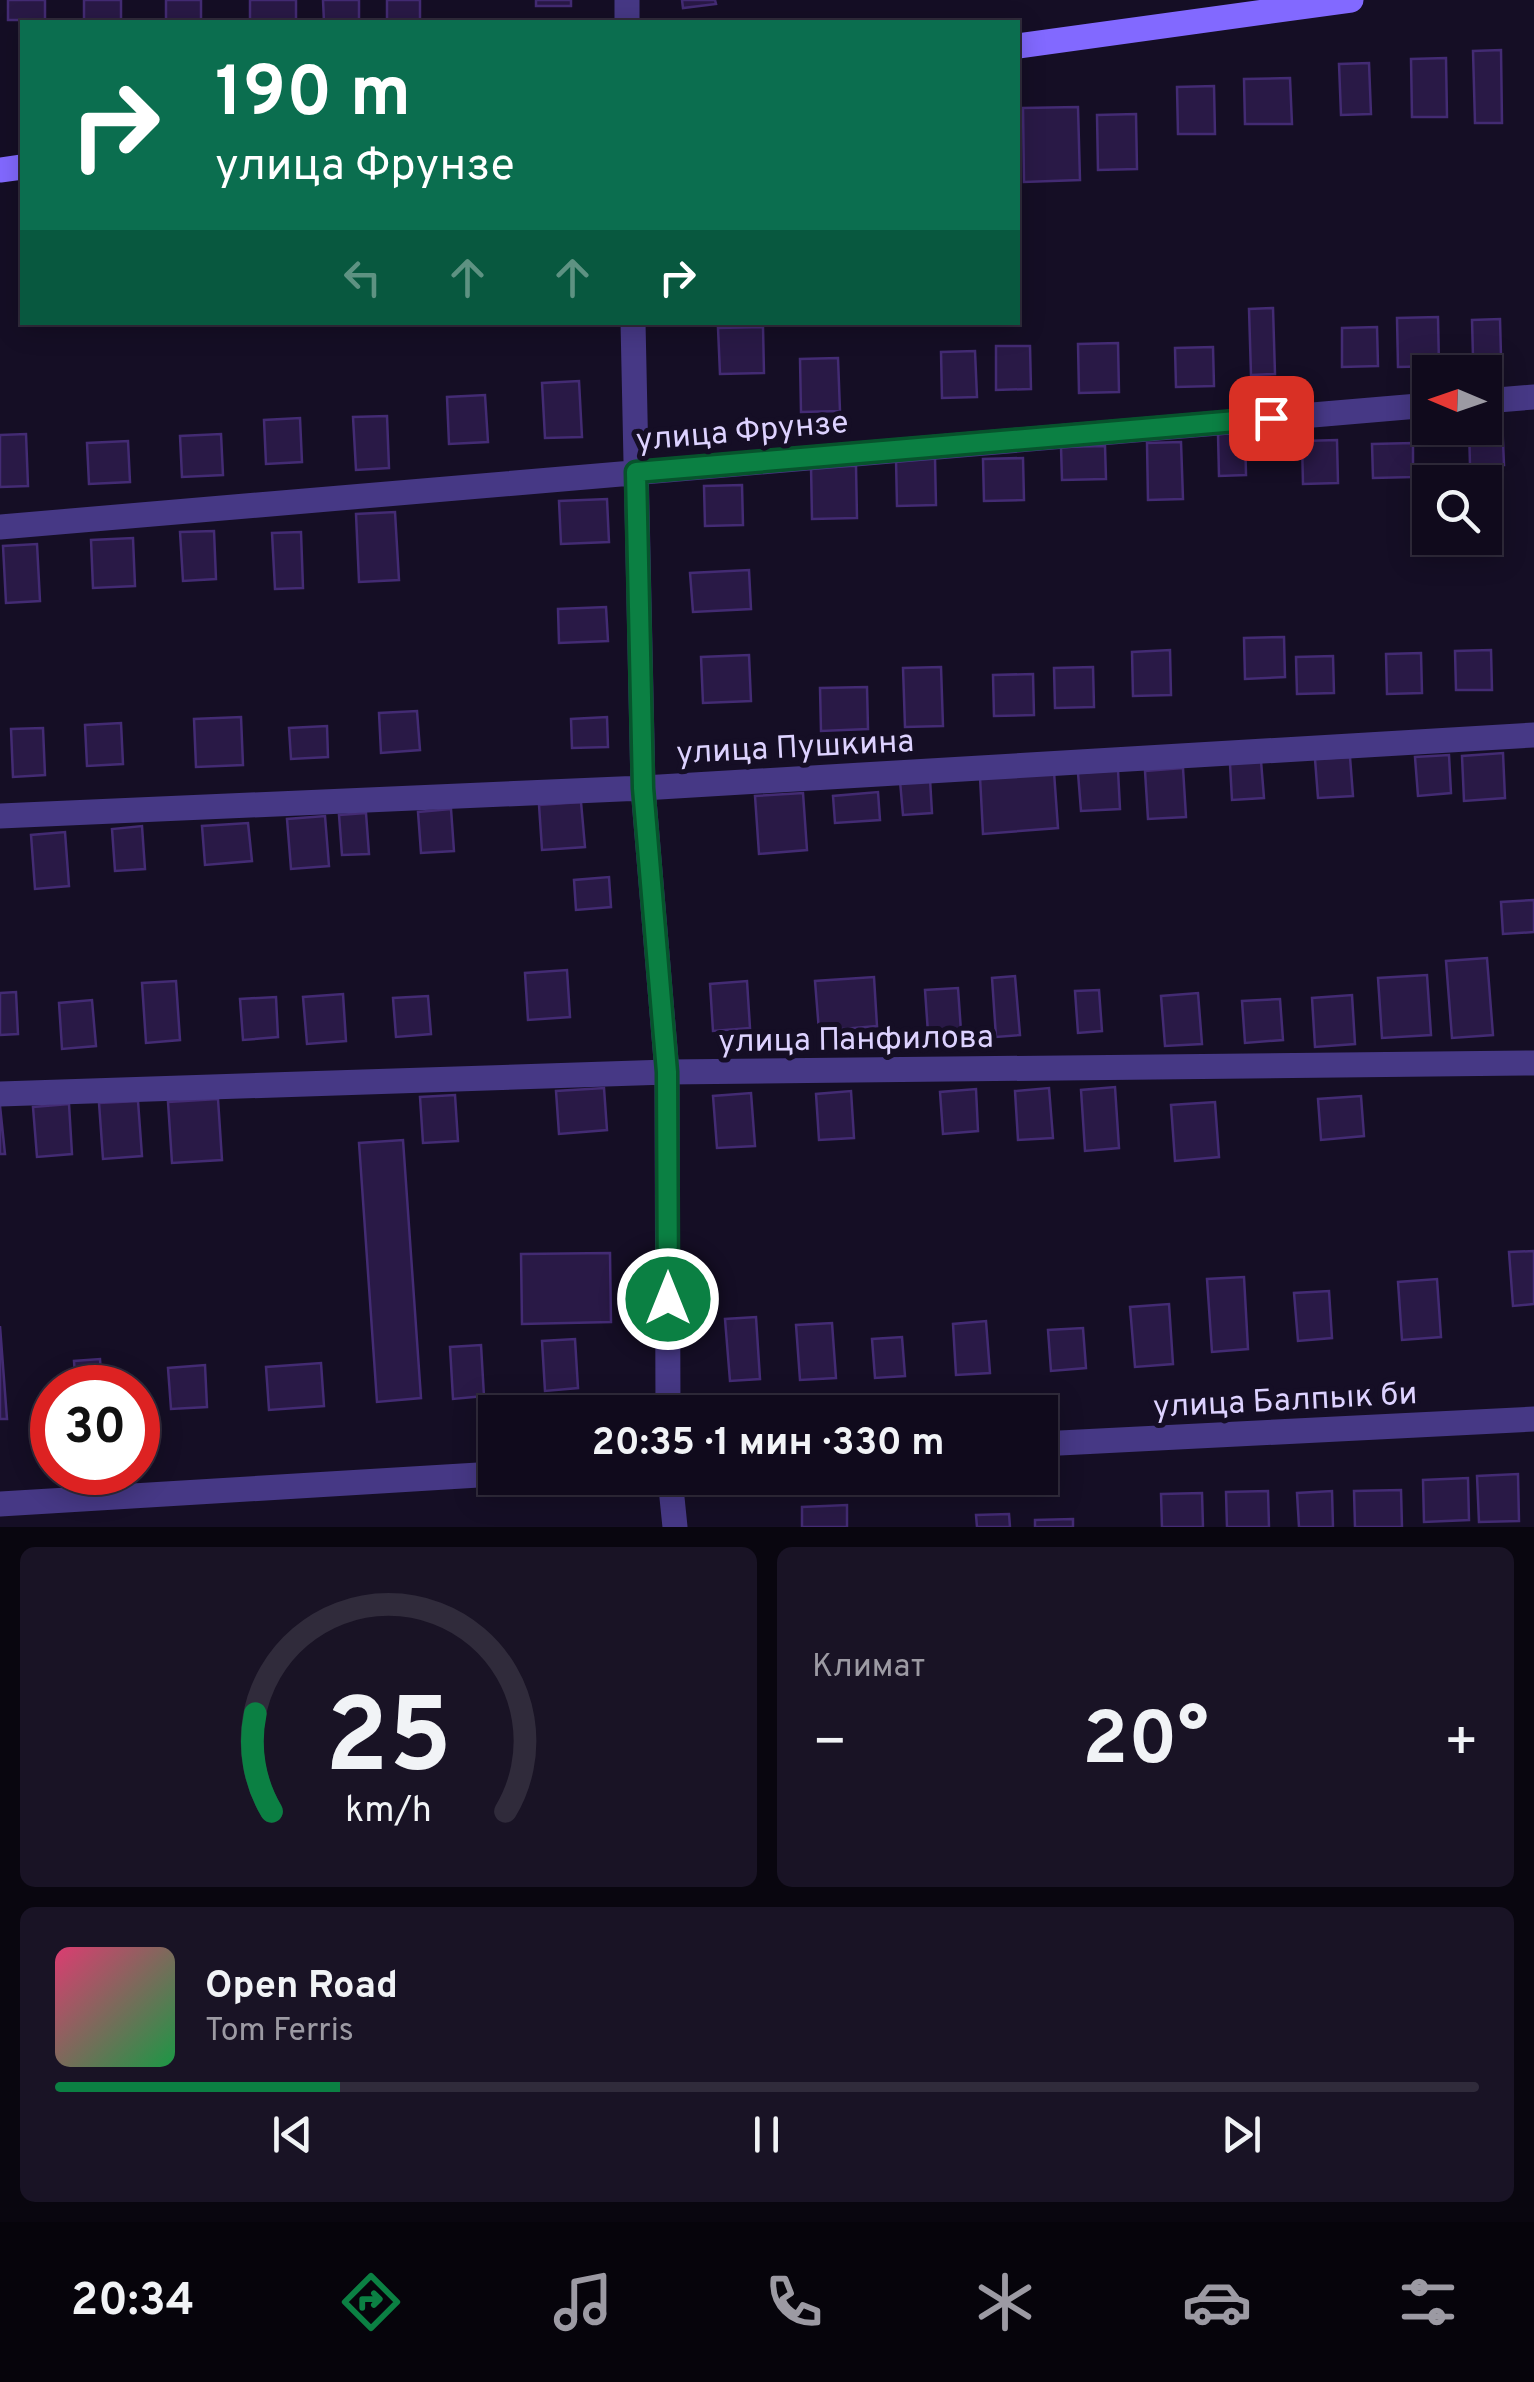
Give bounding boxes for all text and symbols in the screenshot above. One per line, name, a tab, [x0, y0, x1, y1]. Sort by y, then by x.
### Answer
text: 190 m	[215, 52, 411, 141]
icon: right	[50, 60, 180, 190]
text: улица Фрунзе	[215, 139, 515, 196]
icon: left	[335, 250, 390, 305]
icon: ahead	[440, 250, 495, 305]
icon: ahead	[545, 250, 600, 305]
icon: right	[650, 250, 705, 305]
north arrow	[1412, 355, 1502, 445]
map controls	[1412, 355, 1502, 555]
pin	[1229, 376, 1314, 461]
icon: arrive	[1244, 391, 1299, 446]
street label: улица Фрунзе	[634, 404, 850, 462]
button: search	[1412, 465, 1502, 555]
street label: улица Пушкина	[675, 723, 915, 775]
street label: улица Панфилова	[718, 1019, 994, 1063]
position arrow	[616, 1247, 720, 1351]
speed limit sign: 30	[30, 1365, 160, 1495]
street label: улица Балпык би	[1152, 1375, 1418, 1429]
text: 20:35 · 1 мин · 330 m	[592, 1420, 944, 1469]
text: Климат	[812, 1648, 925, 1688]
text: 25	[325, 1677, 452, 1809]
text: 20°	[1082, 1696, 1209, 1791]
text: −	[812, 1710, 847, 1780]
text: +	[1444, 1710, 1479, 1780]
text: km/h	[345, 1789, 432, 1835]
text: Open Road	[205, 1963, 398, 2012]
text: Tom Ferris	[205, 2012, 354, 2052]
icon: previous	[265, 2107, 320, 2162]
icon: pause	[739, 2107, 794, 2162]
icon: next	[1214, 2107, 1269, 2162]
icon: directions	[336, 2267, 406, 2337]
icon: music	[548, 2267, 618, 2337]
icon: phone	[759, 2267, 829, 2337]
icon: climate	[970, 2267, 1040, 2337]
icon: car	[1182, 2267, 1252, 2337]
icon: filters	[1393, 2267, 1463, 2337]
text: 20:34	[71, 2274, 195, 2331]

